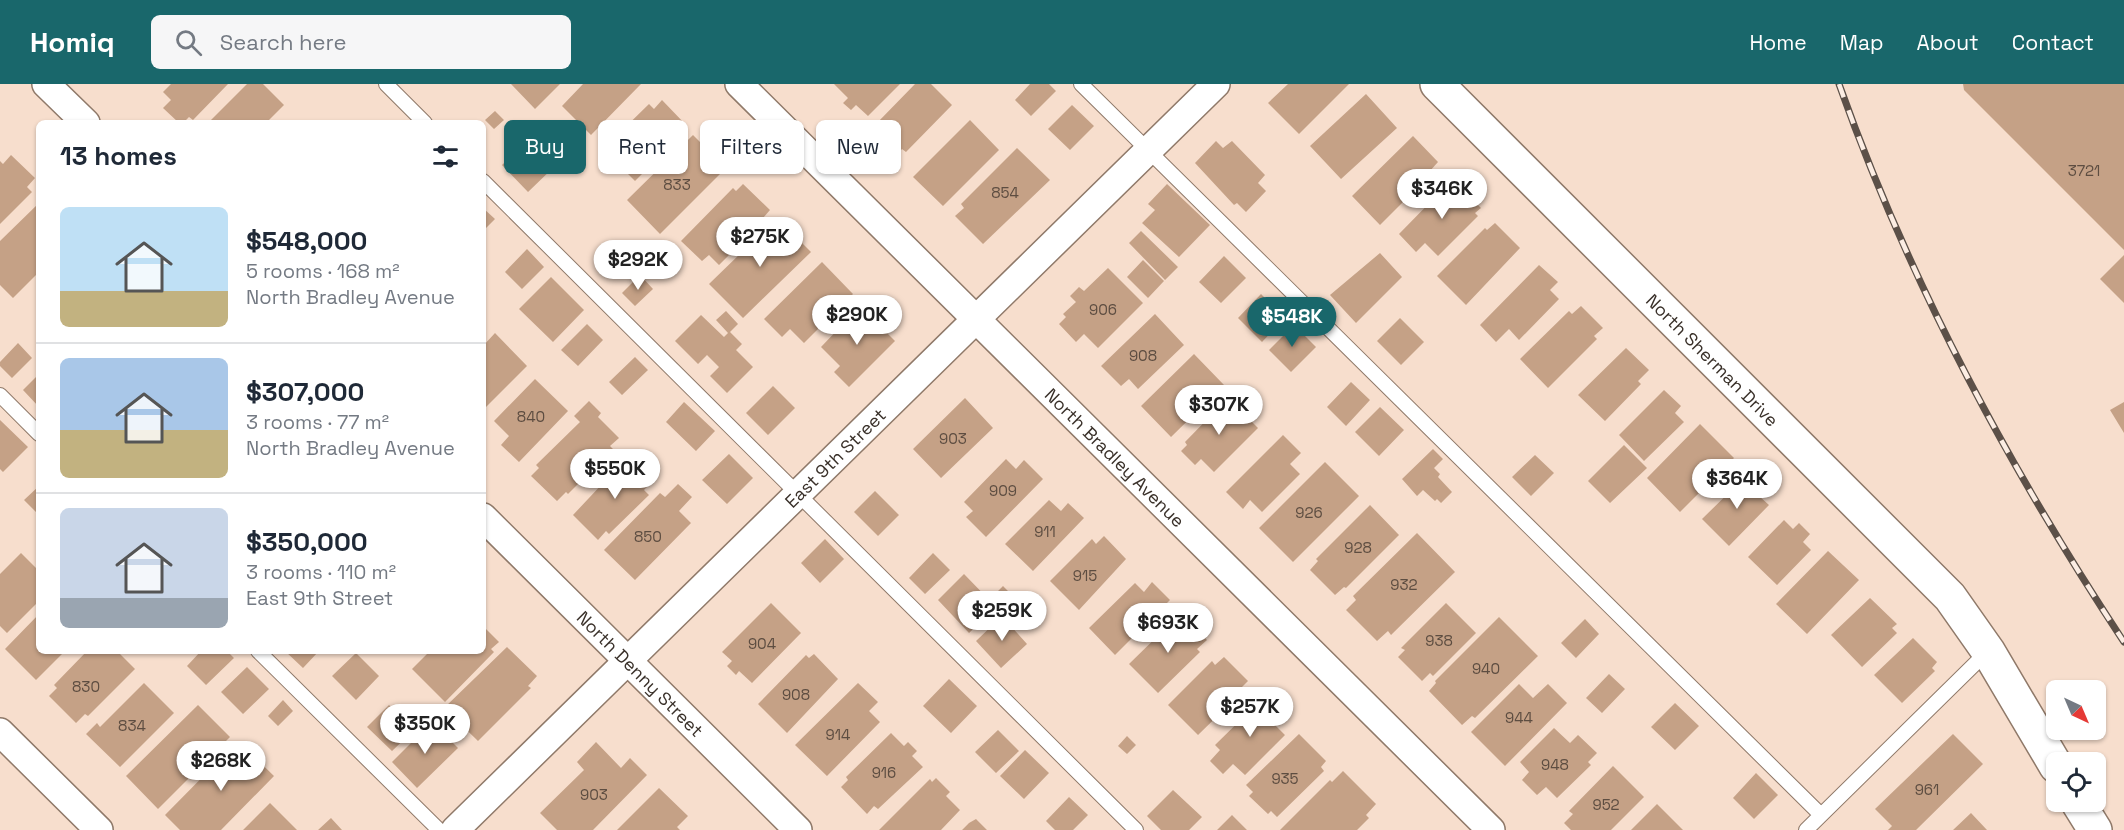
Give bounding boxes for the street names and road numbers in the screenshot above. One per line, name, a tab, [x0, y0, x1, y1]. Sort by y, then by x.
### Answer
street label: North Sherman Drive	[1642, 289, 1784, 431]
street label: North Bradley Avenue	[1040, 383, 1190, 532]
street label: East 9th Street	[779, 403, 890, 512]
street label: North Denny Street	[572, 606, 709, 741]

